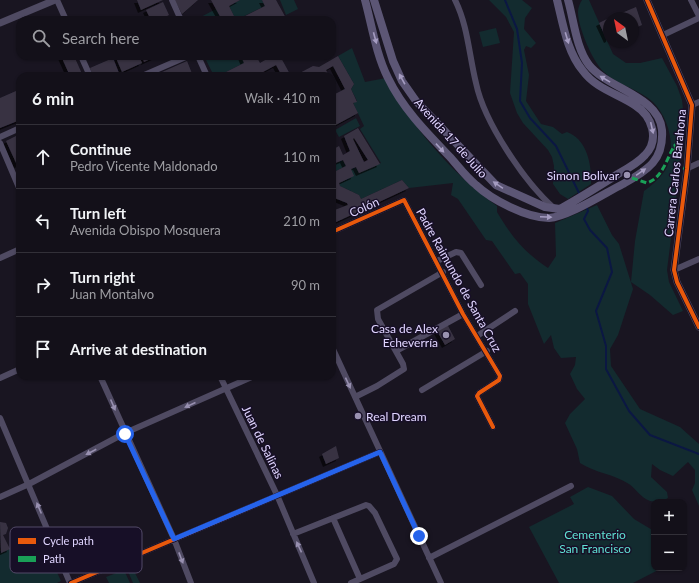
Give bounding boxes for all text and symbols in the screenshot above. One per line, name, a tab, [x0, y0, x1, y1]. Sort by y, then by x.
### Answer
north arrow	[603, 12, 639, 48]
search box	[16, 16, 336, 60]
icon: search	[30, 27, 52, 49]
text: Search here	[62, 29, 139, 47]
one-way arrow	[372, 32, 378, 44]
one-way arrow	[564, 32, 570, 44]
one-way arrow	[398, 73, 405, 85]
one-way arrow	[599, 76, 611, 83]
text: 6 min	[32, 88, 74, 109]
text: Walk · 410 m	[244, 90, 320, 106]
street label: Avenida 17 de Julio	[411, 95, 491, 181]
street label: Carrera Carlos Barahona	[661, 108, 689, 238]
one-way arrow	[649, 122, 655, 134]
text: Continue	[70, 140, 131, 158]
one-way arrow	[436, 143, 445, 153]
icon: ahead	[32, 146, 54, 168]
text: 110 m	[283, 149, 320, 165]
text: Pedro Vicente Maldonado	[70, 158, 218, 174]
place label: Simon Bolivar	[547, 168, 620, 183]
one-way arrow	[636, 168, 646, 176]
marker: Simon Bolivar	[622, 170, 632, 180]
one-way arrow	[493, 181, 504, 189]
street label: Colón	[347, 194, 381, 220]
text: Turn left	[70, 204, 126, 222]
street label: Padre Raimundo de Santa Cruz	[413, 205, 505, 355]
icon: left	[32, 210, 54, 232]
text: 210 m	[283, 213, 320, 229]
one-way arrow	[540, 214, 553, 220]
text: Avenida Obispo Mosquera	[70, 222, 221, 238]
text: Turn right	[70, 268, 135, 286]
icon: right	[32, 274, 54, 296]
text: 90 m	[291, 277, 320, 293]
text: Juan Montalvo	[70, 286, 154, 302]
place label: Casa de Alex Echeverría	[371, 321, 438, 350]
marker: Casa de Alex Echeverría	[441, 330, 451, 340]
icon: arrive	[32, 338, 54, 360]
text: Arrive at destination	[70, 340, 207, 358]
one-way arrow	[345, 377, 351, 388]
one-way arrow	[110, 399, 116, 411]
one-way arrow	[183, 402, 195, 408]
street label: Juan de Salinas	[239, 403, 287, 481]
place label: Real Dream	[366, 409, 427, 424]
marker: Real Dream	[353, 411, 363, 421]
route start	[116, 425, 134, 443]
one-way arrow	[85, 448, 96, 455]
map controls	[651, 499, 687, 571]
button: +	[651, 499, 687, 535]
one-way arrow	[35, 502, 41, 514]
legend	[10, 527, 142, 573]
route end	[410, 527, 428, 545]
park label: Cementerio San Francisco	[559, 527, 631, 556]
text: Cycle path	[43, 534, 94, 547]
button: −	[651, 535, 687, 571]
one-way arrow	[296, 541, 302, 553]
text: Path	[43, 552, 65, 565]
one-way arrow	[179, 553, 185, 565]

